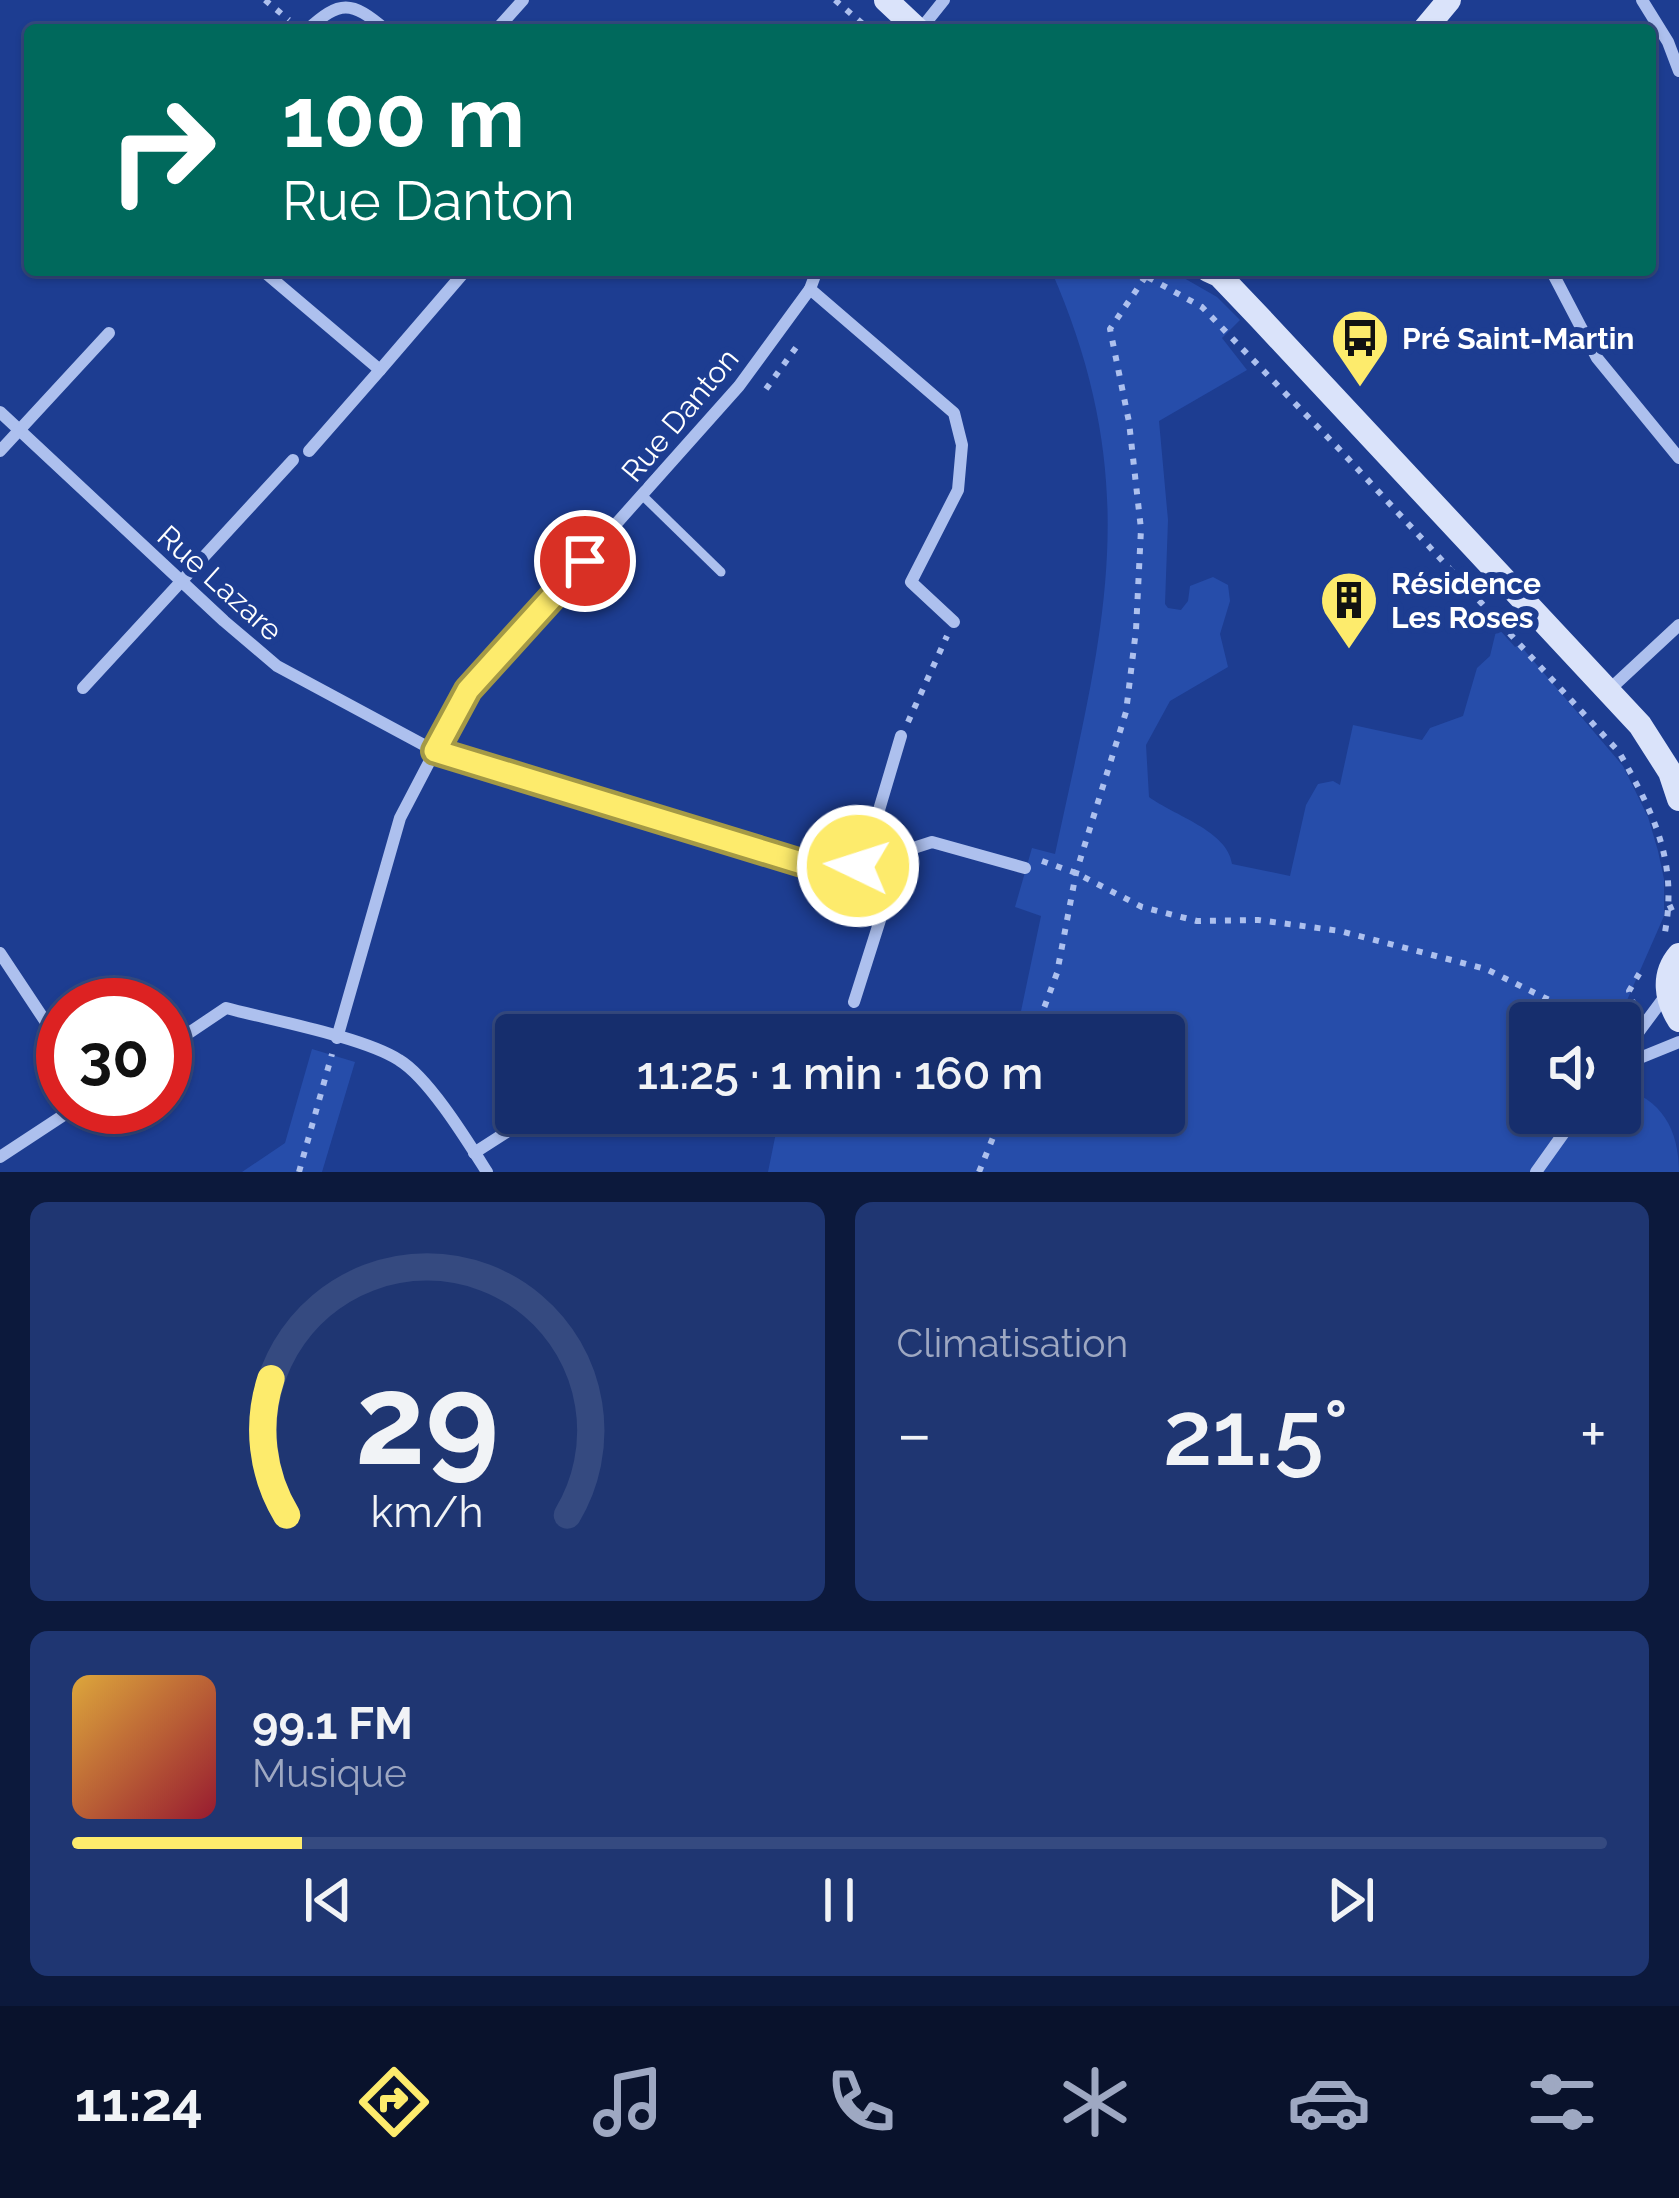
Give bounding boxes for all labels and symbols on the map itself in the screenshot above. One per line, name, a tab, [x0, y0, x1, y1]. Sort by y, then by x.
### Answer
bus stop icon: Pré Saint-Martin	[1329, 307, 1391, 389]
place label: Pré Saint-Martin	[1402, 321, 1634, 356]
street label: Rue Danton	[614, 341, 746, 489]
pin	[534, 510, 636, 612]
street label: Rue Lazare	[151, 518, 289, 648]
place label: Résidence Les Roses	[1391, 566, 1541, 635]
building icon: Résidence Les Roses	[1318, 569, 1380, 651]
position arrow	[795, 803, 921, 929]
speed limit sign: 30	[36, 978, 192, 1134]

